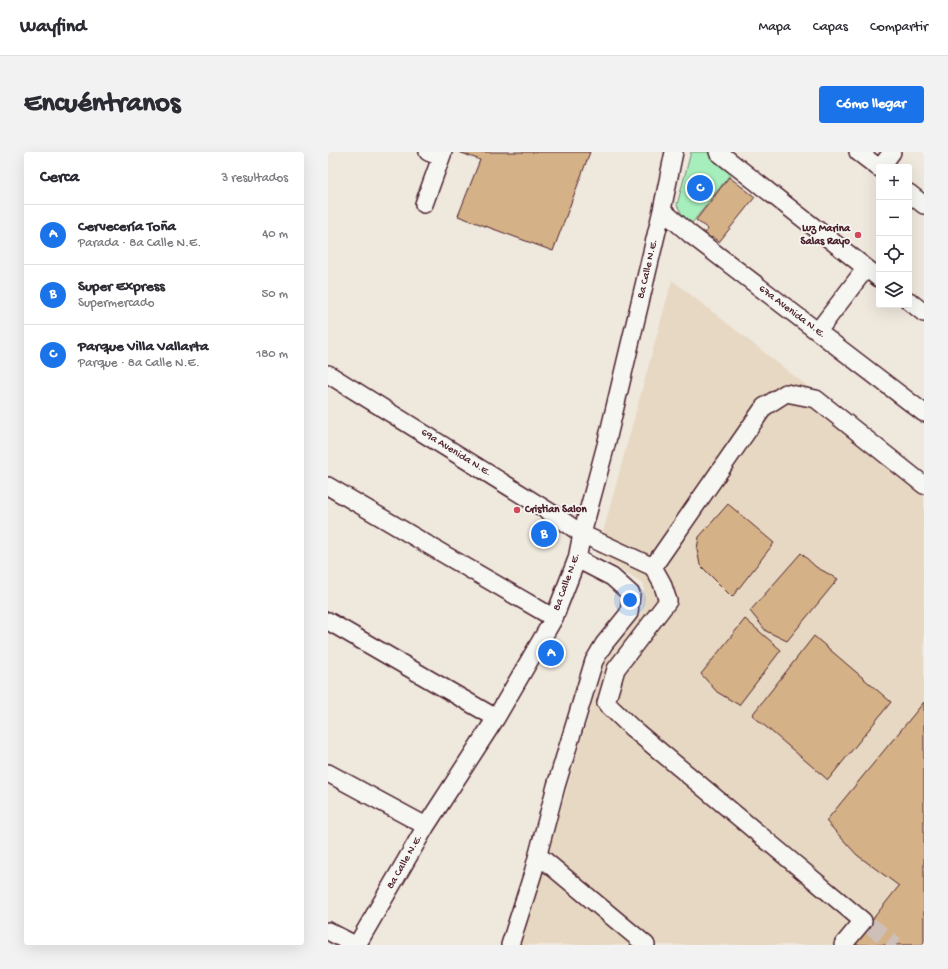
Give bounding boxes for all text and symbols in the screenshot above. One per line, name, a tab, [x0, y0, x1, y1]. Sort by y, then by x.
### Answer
text: Wayfind	[20, 16, 86, 39]
text: Mapa	[759, 19, 791, 36]
text: Capas	[813, 19, 848, 36]
text: Compartir	[870, 19, 928, 36]
button: Cómo llegar	[819, 86, 924, 123]
text: Encuéntranos	[24, 88, 180, 121]
map controls	[876, 164, 912, 308]
button: +	[876, 164, 912, 200]
text: Cerca	[40, 168, 79, 188]
text: 3 resultados	[221, 171, 288, 186]
pin: C	[687, 173, 713, 203]
button: −	[876, 200, 912, 236]
text: Cervecería Toña	[78, 218, 176, 236]
place label: Luz Marina Salas Rayo	[801, 223, 851, 248]
text: A	[49, 227, 57, 242]
text: 40 m	[262, 227, 288, 242]
marker: Luz Marina Salas Rayo	[853, 230, 863, 240]
text: Parada · 8a Calle N.E.	[78, 236, 201, 251]
button: locate	[876, 236, 912, 272]
street label: 8a Calle N.E.	[635, 238, 661, 300]
button: layers	[876, 272, 912, 308]
text: Super Express	[78, 278, 165, 296]
street label: 67a Avenida N.E.	[756, 283, 828, 341]
text: B	[50, 287, 56, 302]
text: 50 m	[261, 287, 288, 302]
text: Supermercado	[78, 296, 154, 311]
text: Parque Villa Vallarta	[78, 338, 209, 356]
text: C	[49, 347, 57, 362]
text: 180 m	[256, 347, 288, 362]
text: Parque · 8a Calle N.E.	[78, 356, 200, 371]
street label: 69a Avenida N.E.	[419, 427, 493, 479]
place label: Cristian Salon	[524, 503, 587, 516]
marker: Cristian Salon	[512, 505, 522, 515]
pin: B	[531, 519, 557, 549]
street label: 8a Calle N.E.	[551, 551, 583, 613]
your location	[620, 590, 640, 610]
pin: A	[538, 638, 564, 668]
street label: 8a Calle N.E.	[385, 833, 425, 891]

